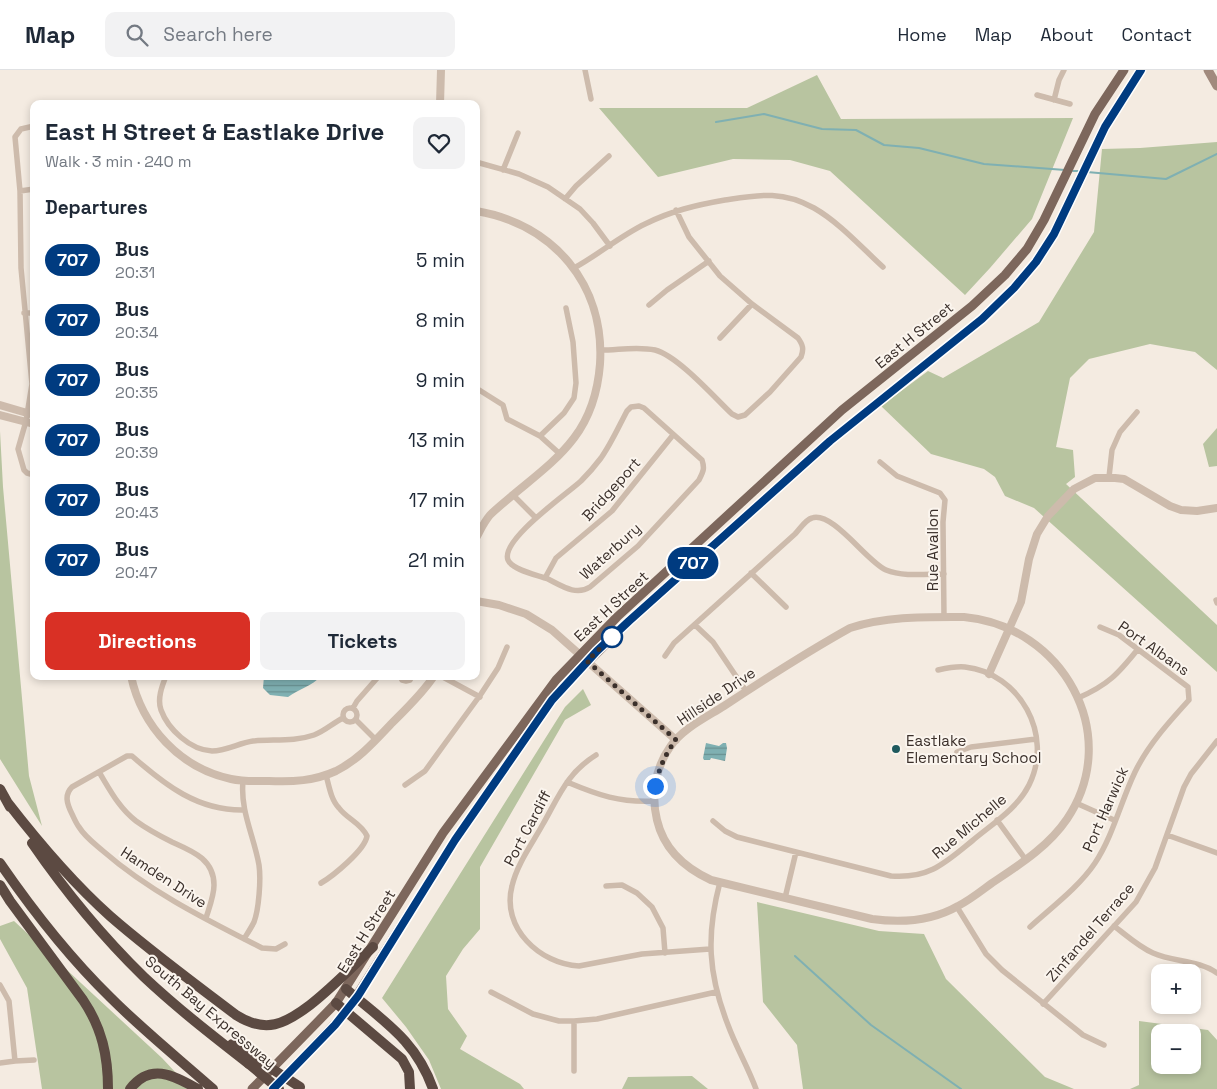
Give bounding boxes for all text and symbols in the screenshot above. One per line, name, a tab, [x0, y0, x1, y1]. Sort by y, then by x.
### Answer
search box	[105, 12, 455, 57]
text: Map	[25, 19, 75, 50]
icon: search	[123, 21, 151, 49]
text: Search here	[163, 22, 273, 47]
text: Home	[898, 23, 947, 46]
text: Map	[975, 23, 1012, 46]
text: About	[1040, 23, 1094, 46]
text: Contact	[1122, 23, 1192, 46]
text: East H Street & Eastlake Drive	[45, 116, 384, 147]
button: heart	[413, 117, 465, 169]
text: Walk · 3 min · 240 m	[45, 151, 192, 172]
text: Departures	[45, 195, 148, 220]
text: Bus	[115, 237, 149, 262]
text: 707	[57, 248, 88, 271]
text: 5 min	[416, 248, 465, 273]
text: 20:31	[115, 262, 155, 283]
text: Bus	[115, 297, 149, 322]
street label: East H Street	[871, 298, 957, 372]
text: 707	[57, 308, 88, 331]
text: 8 min	[416, 308, 465, 333]
text: 20:34	[115, 322, 159, 343]
text: Bus	[115, 357, 149, 382]
text: 707	[57, 368, 88, 391]
text: 9 min	[416, 368, 465, 393]
text: 20:35	[115, 382, 158, 403]
text: Bus	[115, 417, 149, 442]
text: 707	[57, 428, 88, 451]
text: 13 min	[408, 428, 465, 453]
text: 20:39	[115, 442, 158, 463]
street label: Bridgeport	[578, 453, 645, 525]
text: Bus	[115, 477, 149, 502]
text: 707	[57, 488, 88, 511]
text: 17 min	[409, 488, 465, 513]
text: 20:43	[115, 502, 159, 523]
street label: Rue Avallon	[923, 509, 942, 591]
street label: Waterbury	[575, 519, 645, 583]
text: Bus	[115, 537, 149, 562]
line badge: 707	[664, 547, 722, 579]
text: 707	[57, 548, 88, 571]
text: 21 min	[408, 548, 465, 573]
text: 707	[677, 551, 709, 574]
text: 20:47	[115, 562, 157, 583]
street label: East H Street	[570, 567, 652, 645]
button: Directions	[45, 612, 250, 670]
button: Tickets	[260, 612, 465, 670]
street label: Port Albans	[1115, 616, 1193, 680]
unlabelled marker	[601, 626, 623, 648]
street label: Hillside Drive	[673, 663, 759, 729]
place label: Eastlake Elementary School	[906, 731, 1042, 767]
marker: Eastlake Elementary School	[890, 743, 902, 755]
street label: Port Harwick	[1078, 763, 1132, 855]
your location	[643, 774, 668, 799]
street label: Port Cardiff	[499, 786, 555, 869]
street label: Rue Michelle	[928, 789, 1010, 863]
street label: Hamden Drive	[117, 842, 211, 912]
street label: Zinfandel Terrace	[1042, 879, 1138, 985]
street label: East H Street	[333, 886, 399, 976]
street label: South Bay Expressway	[142, 952, 280, 1072]
map controls	[1151, 964, 1201, 1074]
button: +	[1151, 964, 1201, 1014]
button: −	[1151, 1024, 1201, 1074]

